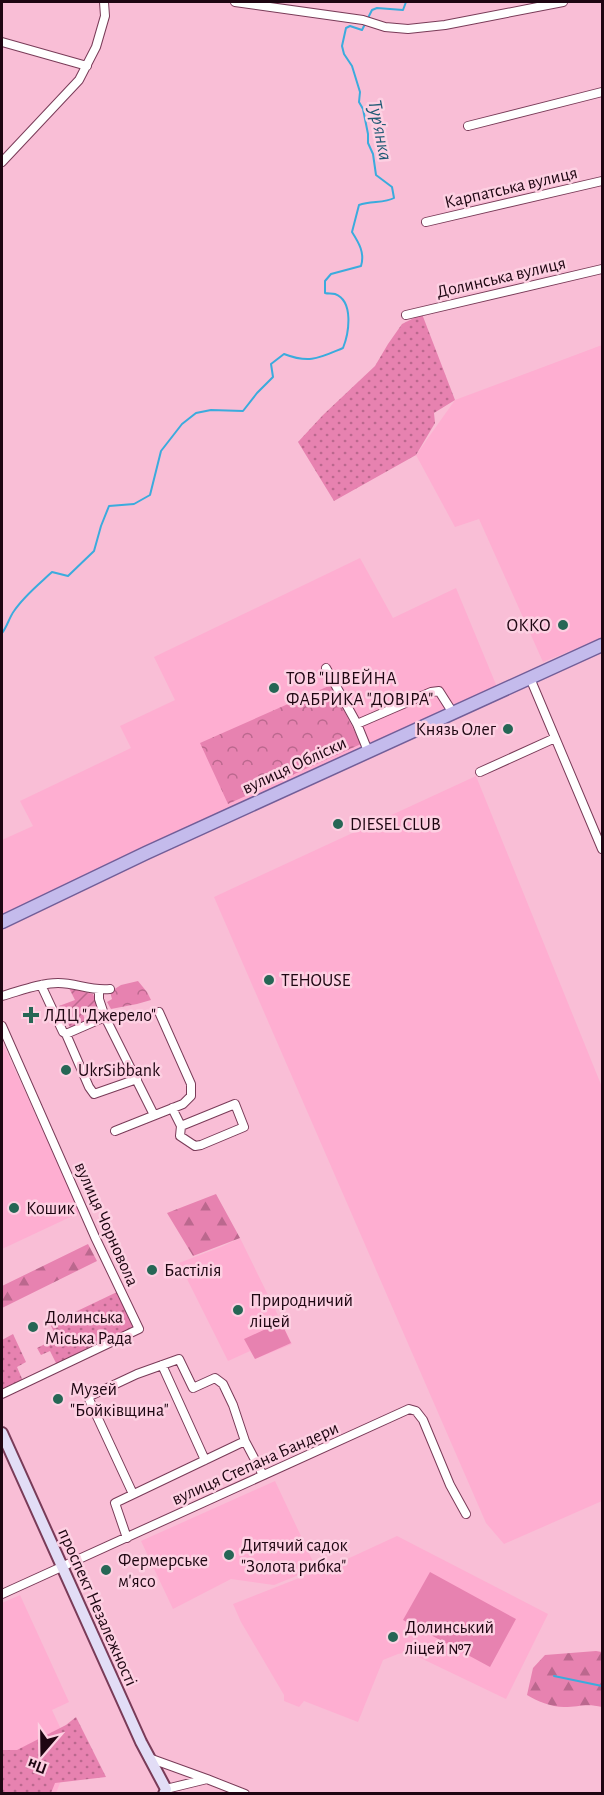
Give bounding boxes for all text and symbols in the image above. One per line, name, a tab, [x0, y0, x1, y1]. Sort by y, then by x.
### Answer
water label: Тур'янка	[364, 98, 396, 162]
street label: Карпатська вулиця	[443, 164, 580, 212]
street label: Долинська вулиця	[435, 254, 568, 302]
place label: ОККО	[506, 617, 551, 635]
marker: ОККО	[556, 618, 570, 632]
place label: ТОВ "ШВЕЙНА ФАБРИКА "ДОВІРА"	[286, 668, 433, 709]
marker: ТОВ "ШВЕЙНА ФАБРИКА "ДОВІРА"	[267, 681, 281, 695]
place label: Князь Олег	[416, 721, 497, 739]
marker: Князь Олег	[501, 722, 515, 736]
street label: вулиця Обліски	[239, 733, 349, 798]
place label: DIESEL CLUB	[350, 816, 441, 834]
marker: DIESEL CLUB	[331, 817, 345, 831]
place label: TEHOUSE	[281, 972, 351, 990]
marker: TEHOUSE	[262, 973, 276, 987]
marker: ЛДЦ "Джерело"	[22, 1006, 40, 1024]
place label: ЛДЦ "Джерело"	[44, 1007, 156, 1025]
place label: UkrSibbank	[78, 1062, 161, 1080]
marker: UkrSibbank	[59, 1063, 73, 1077]
street label: вулиця Чорновола	[71, 1160, 142, 1289]
place label: Кошик	[26, 1200, 76, 1218]
marker: Кошик	[7, 1201, 21, 1215]
place label: Бастілія	[164, 1262, 221, 1280]
marker: Бастілія	[145, 1263, 159, 1277]
place label: Природничий ліцей	[250, 1292, 353, 1331]
marker: Природничий ліцей	[231, 1303, 245, 1317]
place label: Долинська Міська Рада	[45, 1309, 132, 1348]
marker: Долинська Міська Рада	[26, 1320, 40, 1334]
place label: Музей "Бойківщина"	[70, 1381, 169, 1420]
marker: Музей "Бойківщина"	[51, 1392, 65, 1406]
street label: вулиця Степана Бандери	[169, 1419, 342, 1509]
street label: проспект Незалежності	[54, 1526, 140, 1689]
place label: Дитячий садок "Золота рибка"	[241, 1537, 348, 1576]
marker: Дитячий садок "Золота рибка"	[222, 1548, 236, 1562]
place label: Фермерське м'ясо	[118, 1552, 208, 1591]
marker: Фермерське м'ясо	[99, 1563, 113, 1577]
place label: Долинський ліцей №7	[405, 1619, 494, 1658]
marker: Долинський ліцей №7	[386, 1630, 400, 1644]
north arrow	[12, 1723, 72, 1783]
text: Пн	[25, 1755, 49, 1777]

